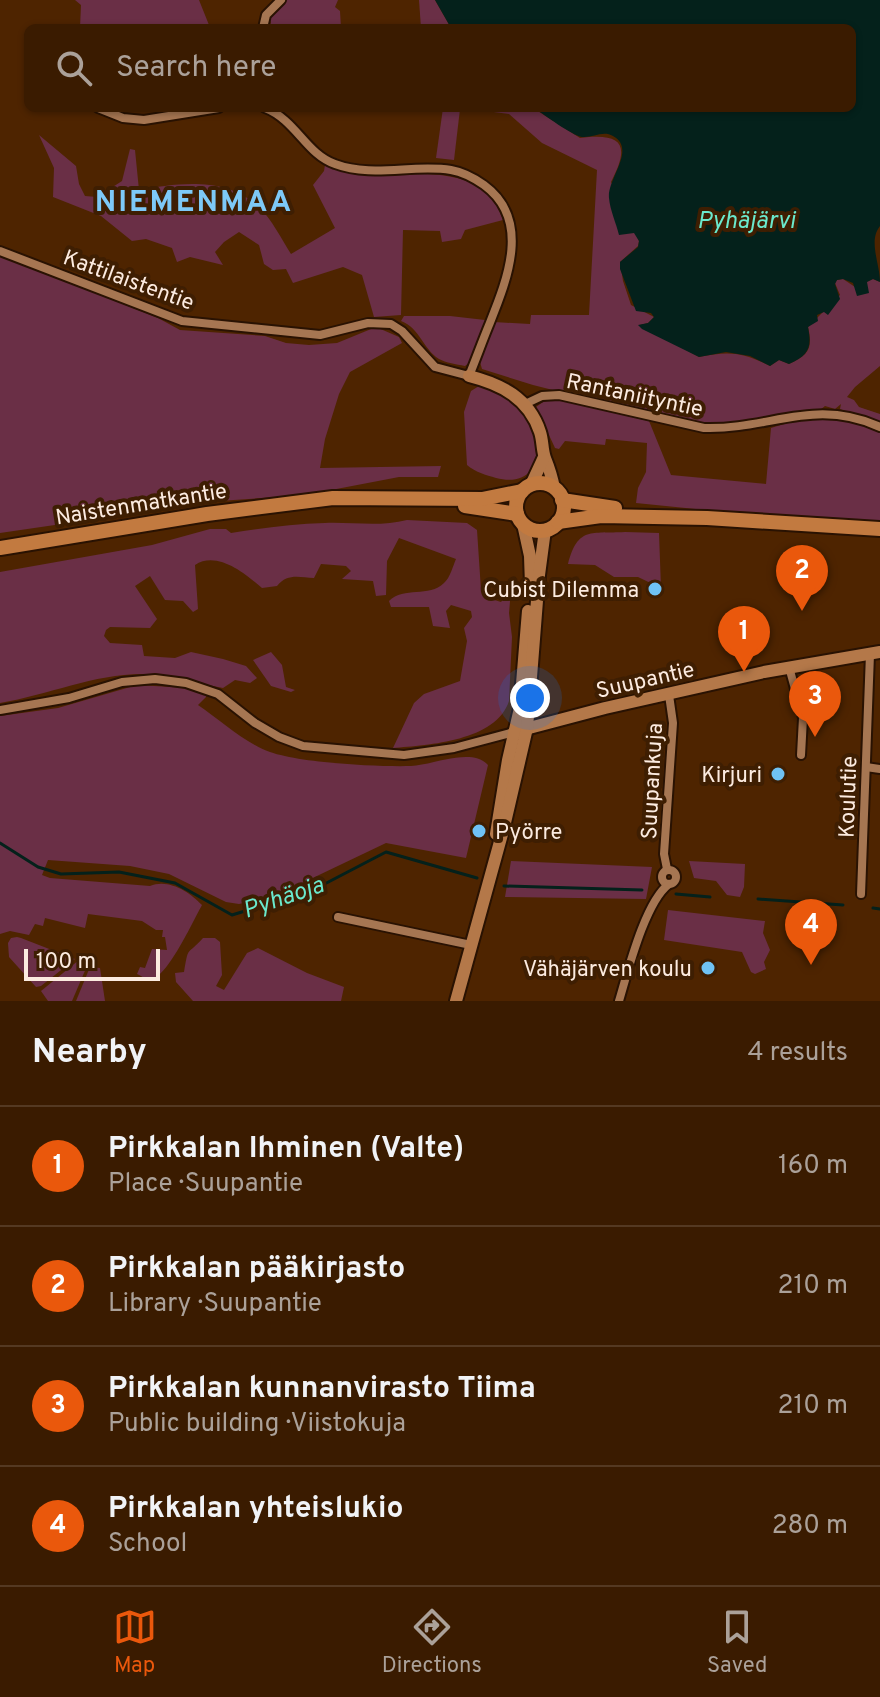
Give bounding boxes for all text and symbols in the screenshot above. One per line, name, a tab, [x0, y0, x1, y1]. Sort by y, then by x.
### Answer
search box	[24, 24, 856, 112]
icon: search	[52, 46, 96, 90]
text: Search here	[116, 50, 276, 87]
district label: NIEMENMAA	[95, 185, 293, 222]
water label: Pyhäjärvi	[697, 207, 796, 237]
street label: Kattilaistentie	[59, 245, 197, 318]
street label: Rantaniityntie	[564, 369, 705, 424]
street label: Naistenmatkantie	[54, 479, 229, 532]
pin: 2	[776, 545, 828, 611]
place label: Cubist Dilemma	[483, 578, 639, 605]
marker: Cubist Dilemma	[646, 580, 664, 598]
pin: 1	[718, 606, 770, 672]
street label: Suupantie	[594, 657, 697, 706]
pin: 3	[789, 671, 841, 737]
your location	[510, 678, 550, 718]
street label: Suupankuja	[637, 722, 670, 840]
street label: Koulutie	[835, 756, 864, 839]
place label: Kirjuri	[701, 763, 762, 790]
marker: Kirjuri	[769, 765, 787, 783]
place label: Pyörre	[495, 820, 562, 847]
marker: Pyörre	[470, 822, 488, 840]
water label: Pyhäoja	[239, 871, 329, 927]
pin: 4	[785, 899, 837, 965]
scale bar	[24, 945, 160, 981]
text: 100 m	[36, 949, 96, 976]
place label: Vähäjärven koulu	[523, 957, 692, 984]
marker: Vähäjärven koulu	[699, 959, 717, 977]
text: Nearby	[32, 1032, 147, 1075]
text: 4 results	[747, 1037, 848, 1070]
text: Pirkkalan Ihminen (Valte)	[108, 1131, 464, 1168]
text: 1	[53, 1150, 63, 1183]
text: 160 m	[778, 1150, 848, 1183]
text: Place · Suupantie	[108, 1168, 303, 1201]
text: Pirkkalan pääkirjasto	[108, 1251, 405, 1288]
text: 2	[50, 1270, 66, 1303]
text: 210 m	[778, 1270, 848, 1303]
text: Library · Suupantie	[108, 1288, 322, 1321]
text: Pirkkalan kunnanvirasto Tiima	[108, 1371, 536, 1408]
text: 3	[50, 1390, 66, 1423]
text: 210 m	[778, 1390, 848, 1423]
text: Public building · Viistokuja	[108, 1408, 406, 1441]
text: Pirkkalan yhteislukio	[108, 1491, 403, 1528]
text: 4	[50, 1510, 66, 1543]
text: 280 m	[772, 1510, 848, 1543]
text: School	[108, 1528, 187, 1561]
tab: Map	[113, 1605, 157, 1680]
tab: Directions	[382, 1605, 482, 1680]
tab: Saved	[707, 1605, 767, 1680]

